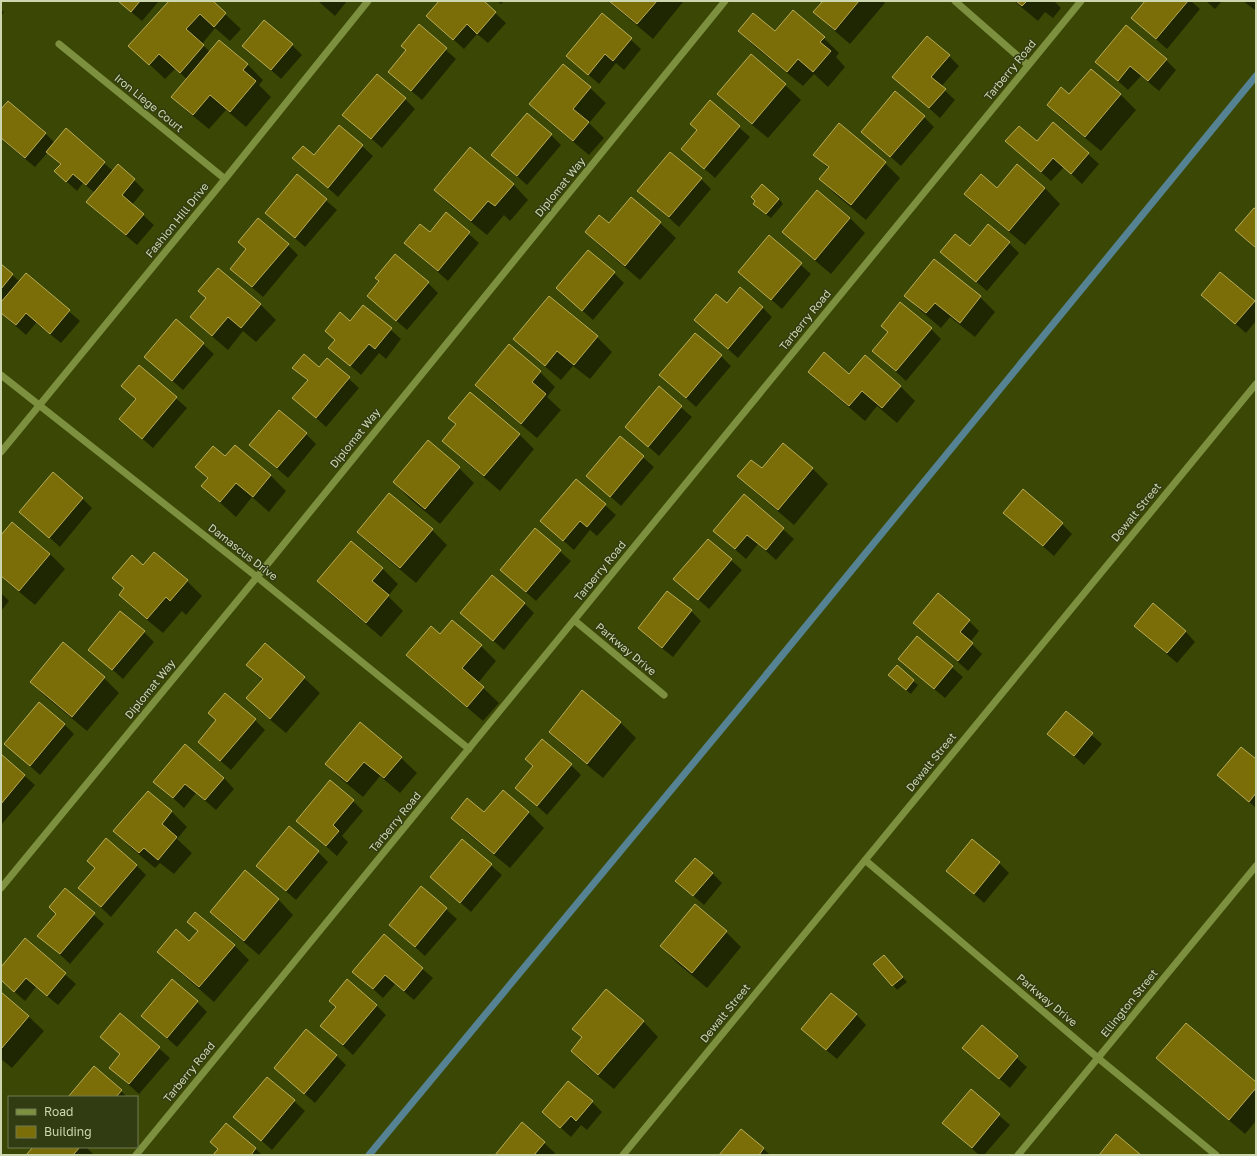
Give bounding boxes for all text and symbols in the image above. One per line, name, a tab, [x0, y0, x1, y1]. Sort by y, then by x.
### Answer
street label: Tarberry Road	[981, 37, 1038, 103]
street label: Iron Liege Court	[112, 71, 186, 134]
street label: Diplomat Way	[532, 154, 588, 219]
street label: Fashion Hill Drive	[142, 180, 211, 260]
street label: Tarberry Road	[776, 287, 833, 353]
street label: Diplomat Way	[327, 405, 383, 470]
street label: Dewalt Street	[1108, 480, 1163, 544]
street label: Damascus Drive	[206, 521, 280, 583]
street label: Tarberry Road	[571, 538, 628, 604]
street label: Parkway Drive	[594, 620, 659, 678]
street label: Diplomat Way	[122, 656, 178, 721]
street label: Dewalt Street	[903, 730, 958, 794]
street label: Tarberry Road	[366, 789, 423, 855]
street label: Ellington Street	[1097, 966, 1160, 1039]
street label: Parkway Drive	[1015, 971, 1080, 1029]
street label: Dewalt Street	[697, 981, 752, 1045]
street label: Tarberry Road	[160, 1039, 217, 1105]
legend	[8, 1096, 138, 1148]
text: Road	[44, 1104, 73, 1119]
text: Building	[44, 1124, 92, 1139]

